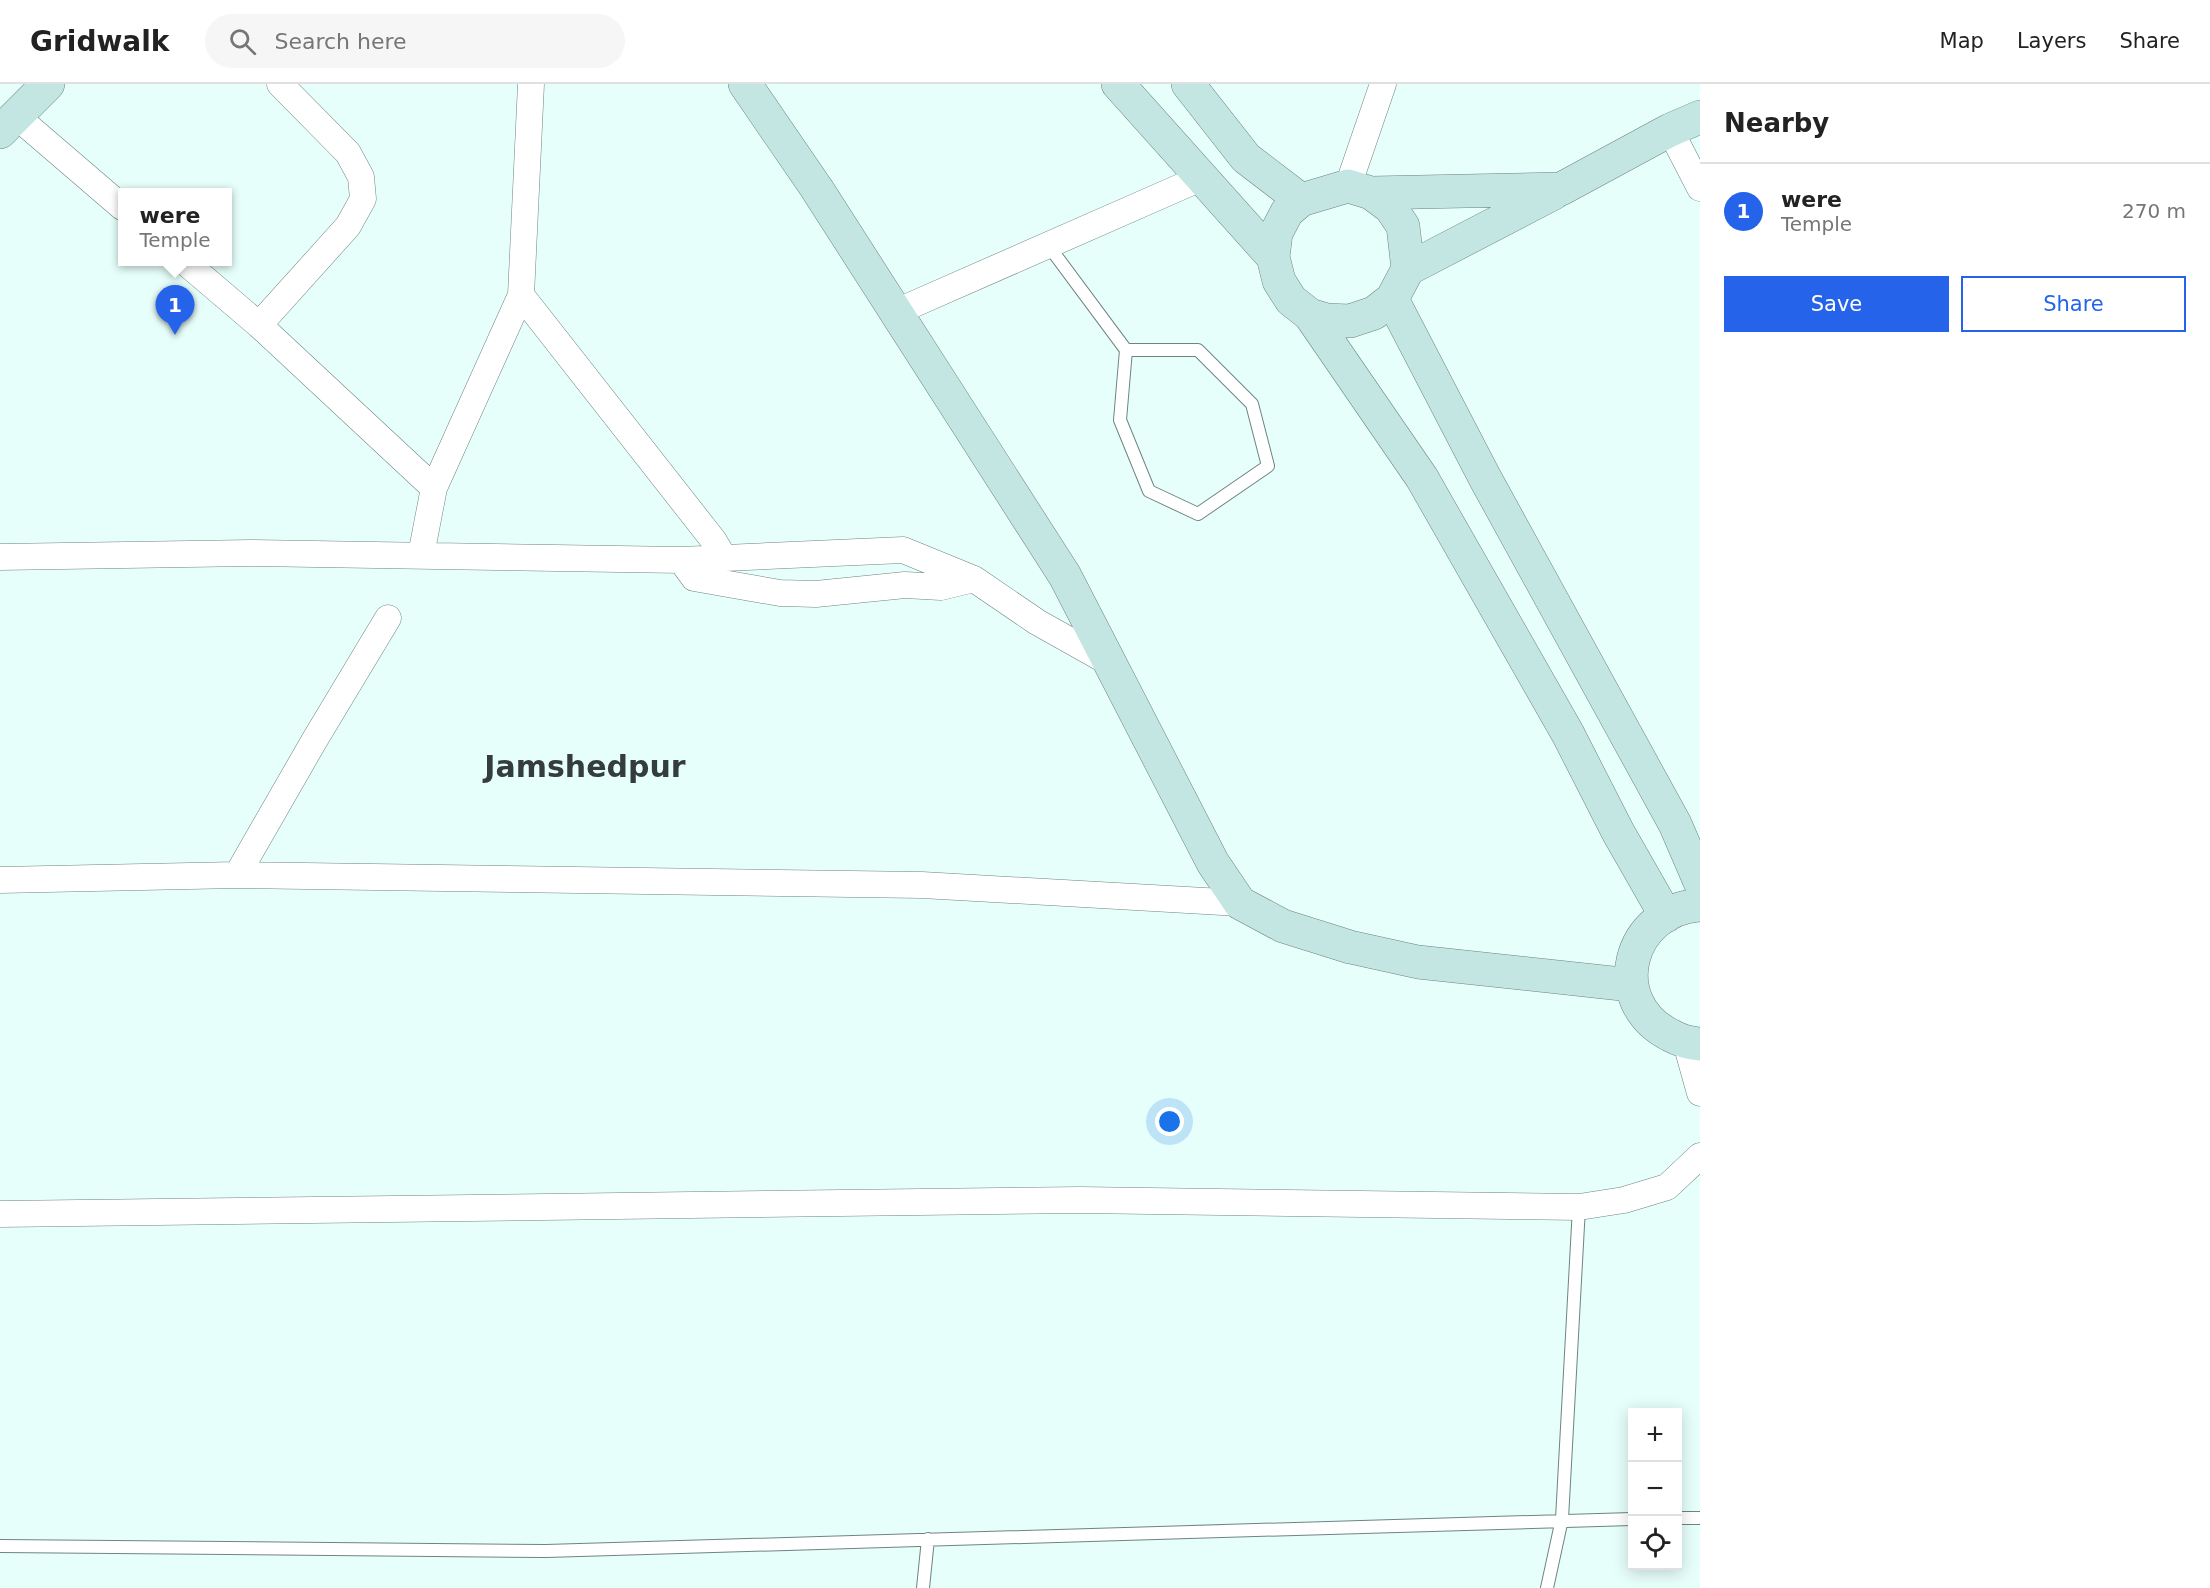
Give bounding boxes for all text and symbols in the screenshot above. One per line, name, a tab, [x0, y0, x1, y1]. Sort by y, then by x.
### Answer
search box	[205, 14, 625, 68]
text: Gridwalk	[30, 25, 169, 58]
icon: search	[226, 25, 259, 58]
text: Search here	[274, 29, 407, 54]
text: Map	[1940, 29, 1984, 53]
text: Layers	[2017, 29, 2086, 53]
text: Share	[2119, 29, 2180, 53]
text: Nearby	[1724, 108, 1829, 138]
text: were	[1781, 187, 1842, 212]
popup	[118, 188, 232, 266]
text: 1	[1737, 199, 1750, 223]
text: 270 m	[2122, 199, 2186, 223]
text: were	[139, 203, 200, 228]
text: Temple	[1781, 212, 1852, 236]
text: Temple	[139, 228, 211, 252]
button: Save	[1724, 276, 1949, 332]
button: Share	[1961, 276, 2186, 332]
pin: 1	[156, 286, 195, 335]
district label: Jamshedpur	[482, 749, 686, 784]
your location	[1155, 1107, 1184, 1136]
map controls	[1628, 1408, 1682, 1570]
button: +	[1628, 1408, 1682, 1462]
button: −	[1628, 1462, 1682, 1516]
button: locate	[1628, 1516, 1682, 1570]

